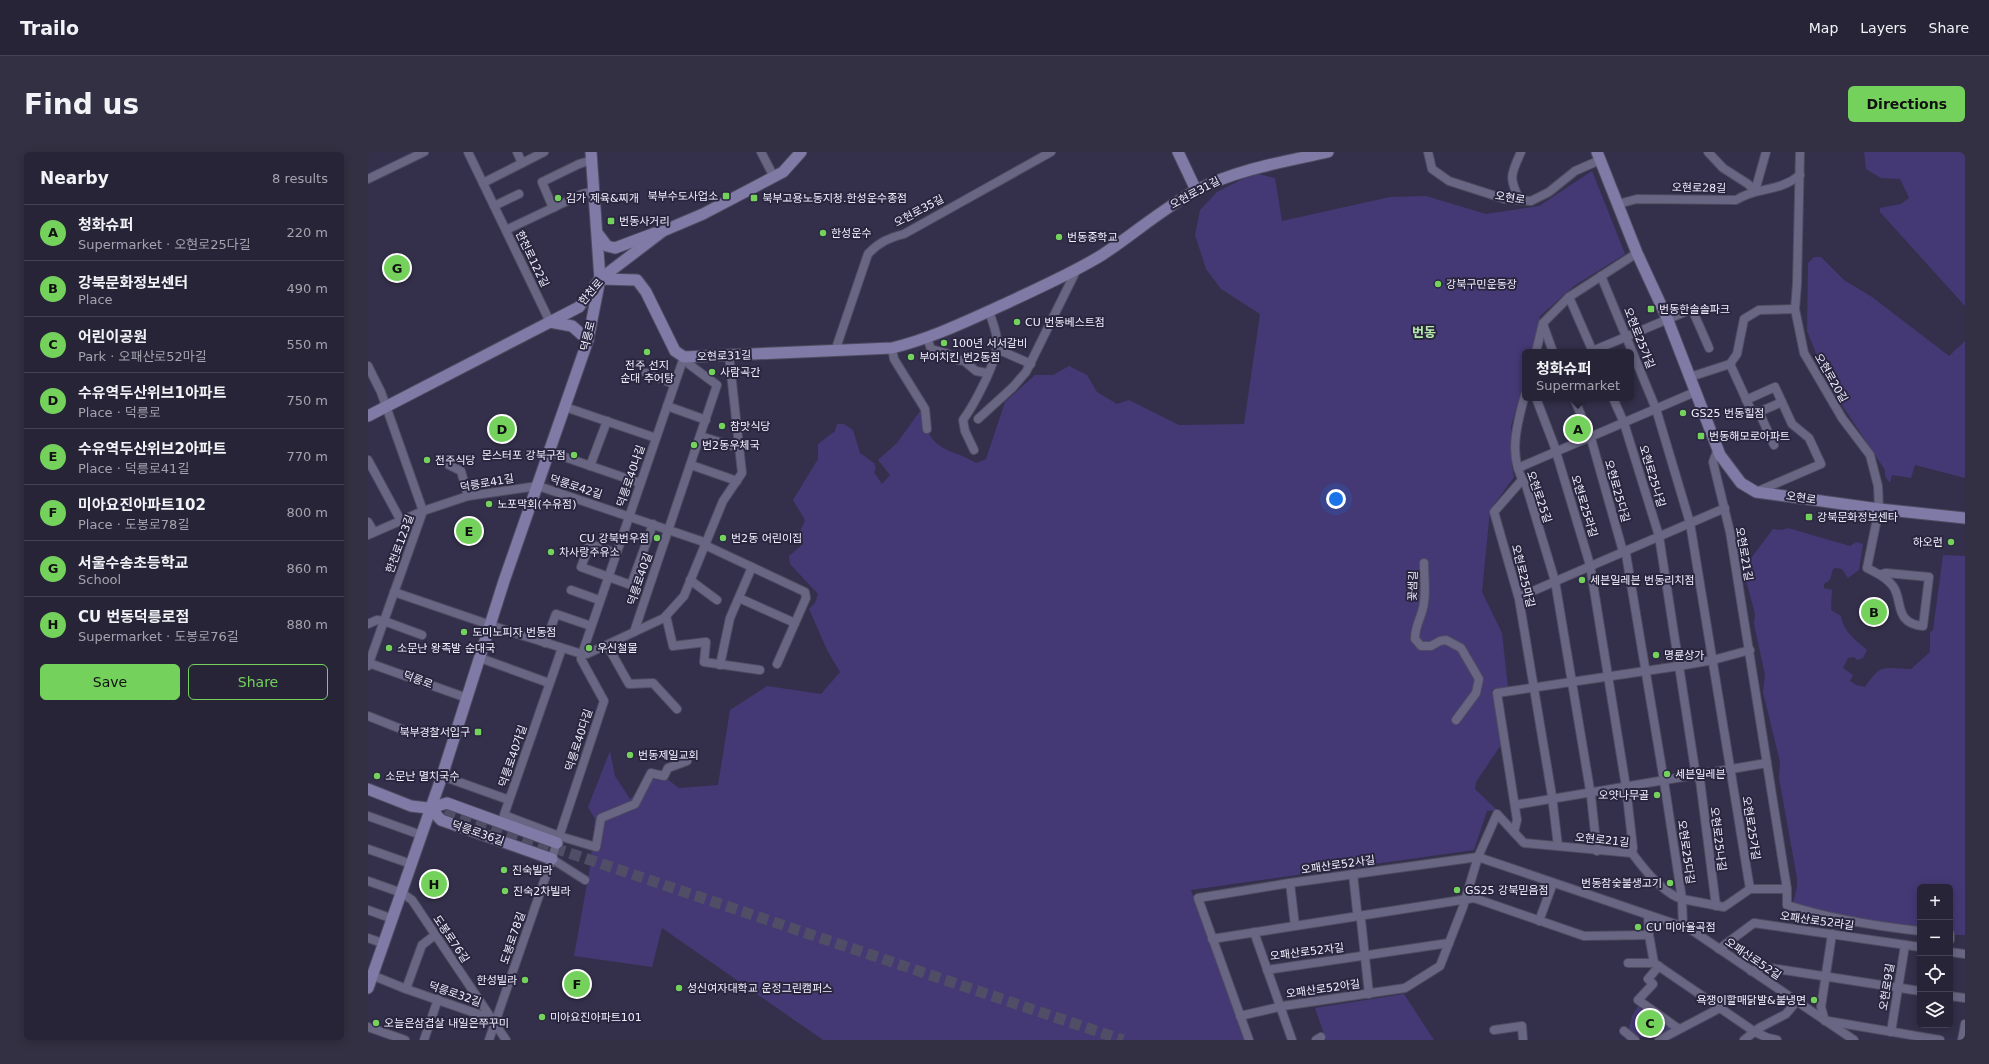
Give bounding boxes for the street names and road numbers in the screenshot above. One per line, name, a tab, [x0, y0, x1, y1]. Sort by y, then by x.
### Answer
street label: 오현로31길	[1168, 174, 1222, 212]
street label: 오현로28길	[1672, 181, 1726, 195]
street label: 오현로	[1494, 189, 1526, 207]
street label: 오현로35길	[892, 192, 946, 230]
street label: 한천로122길	[513, 229, 551, 289]
street label: 한천로	[576, 276, 606, 308]
street label: 오현로25가길	[1621, 306, 1657, 370]
street label: 덕릉로	[578, 320, 598, 352]
street label: 오현로31길	[697, 349, 751, 363]
street label: 오현로20길	[1812, 351, 1850, 405]
street label: 덕릉로40나길	[614, 443, 648, 509]
street label: 오현로25나길	[1636, 443, 1668, 509]
street label: 오현로25다길	[1602, 458, 1632, 524]
street label: 오현로25길	[1524, 469, 1554, 525]
street label: 덕릉로41길	[459, 472, 515, 494]
street label: 덕릉로42길	[548, 472, 604, 502]
street label: 오현로25라길	[1568, 473, 1600, 539]
street label: 오현로	[1785, 489, 1817, 507]
street label: 한천로123길	[383, 513, 417, 575]
street label: 오현로21길	[1733, 526, 1755, 582]
street label: 오현로25마길	[1509, 543, 1537, 609]
street label: 덕릉로40길	[625, 551, 655, 607]
street label: 꽃샘길	[1406, 571, 1420, 601]
street label: 덕릉로	[402, 669, 434, 691]
street label: 덕릉로40다길	[563, 707, 595, 773]
street label: 덕릉로40가길	[496, 723, 530, 789]
street label: 오현로25가길	[1740, 795, 1762, 861]
street label: 오현로25나길	[1708, 806, 1728, 872]
street label: 덕릉로36길	[450, 818, 506, 848]
street label: 오현로25다길	[1675, 819, 1697, 885]
street label: 오현로21길	[1574, 831, 1630, 849]
street label: 오패산로52사길	[1300, 853, 1376, 877]
street label: 오패산로52라길	[1779, 909, 1855, 933]
street label: 도봉로78길	[498, 910, 528, 966]
street label: 도봉로76길	[430, 913, 472, 965]
street label: 오패산로52길	[1723, 936, 1783, 982]
street label: 오패산로52자길	[1269, 941, 1345, 963]
street label: 오현로9길	[1877, 963, 1897, 1011]
street label: 오패산로52아길	[1285, 977, 1361, 1001]
street label: 덕릉로32길	[427, 979, 483, 1009]

